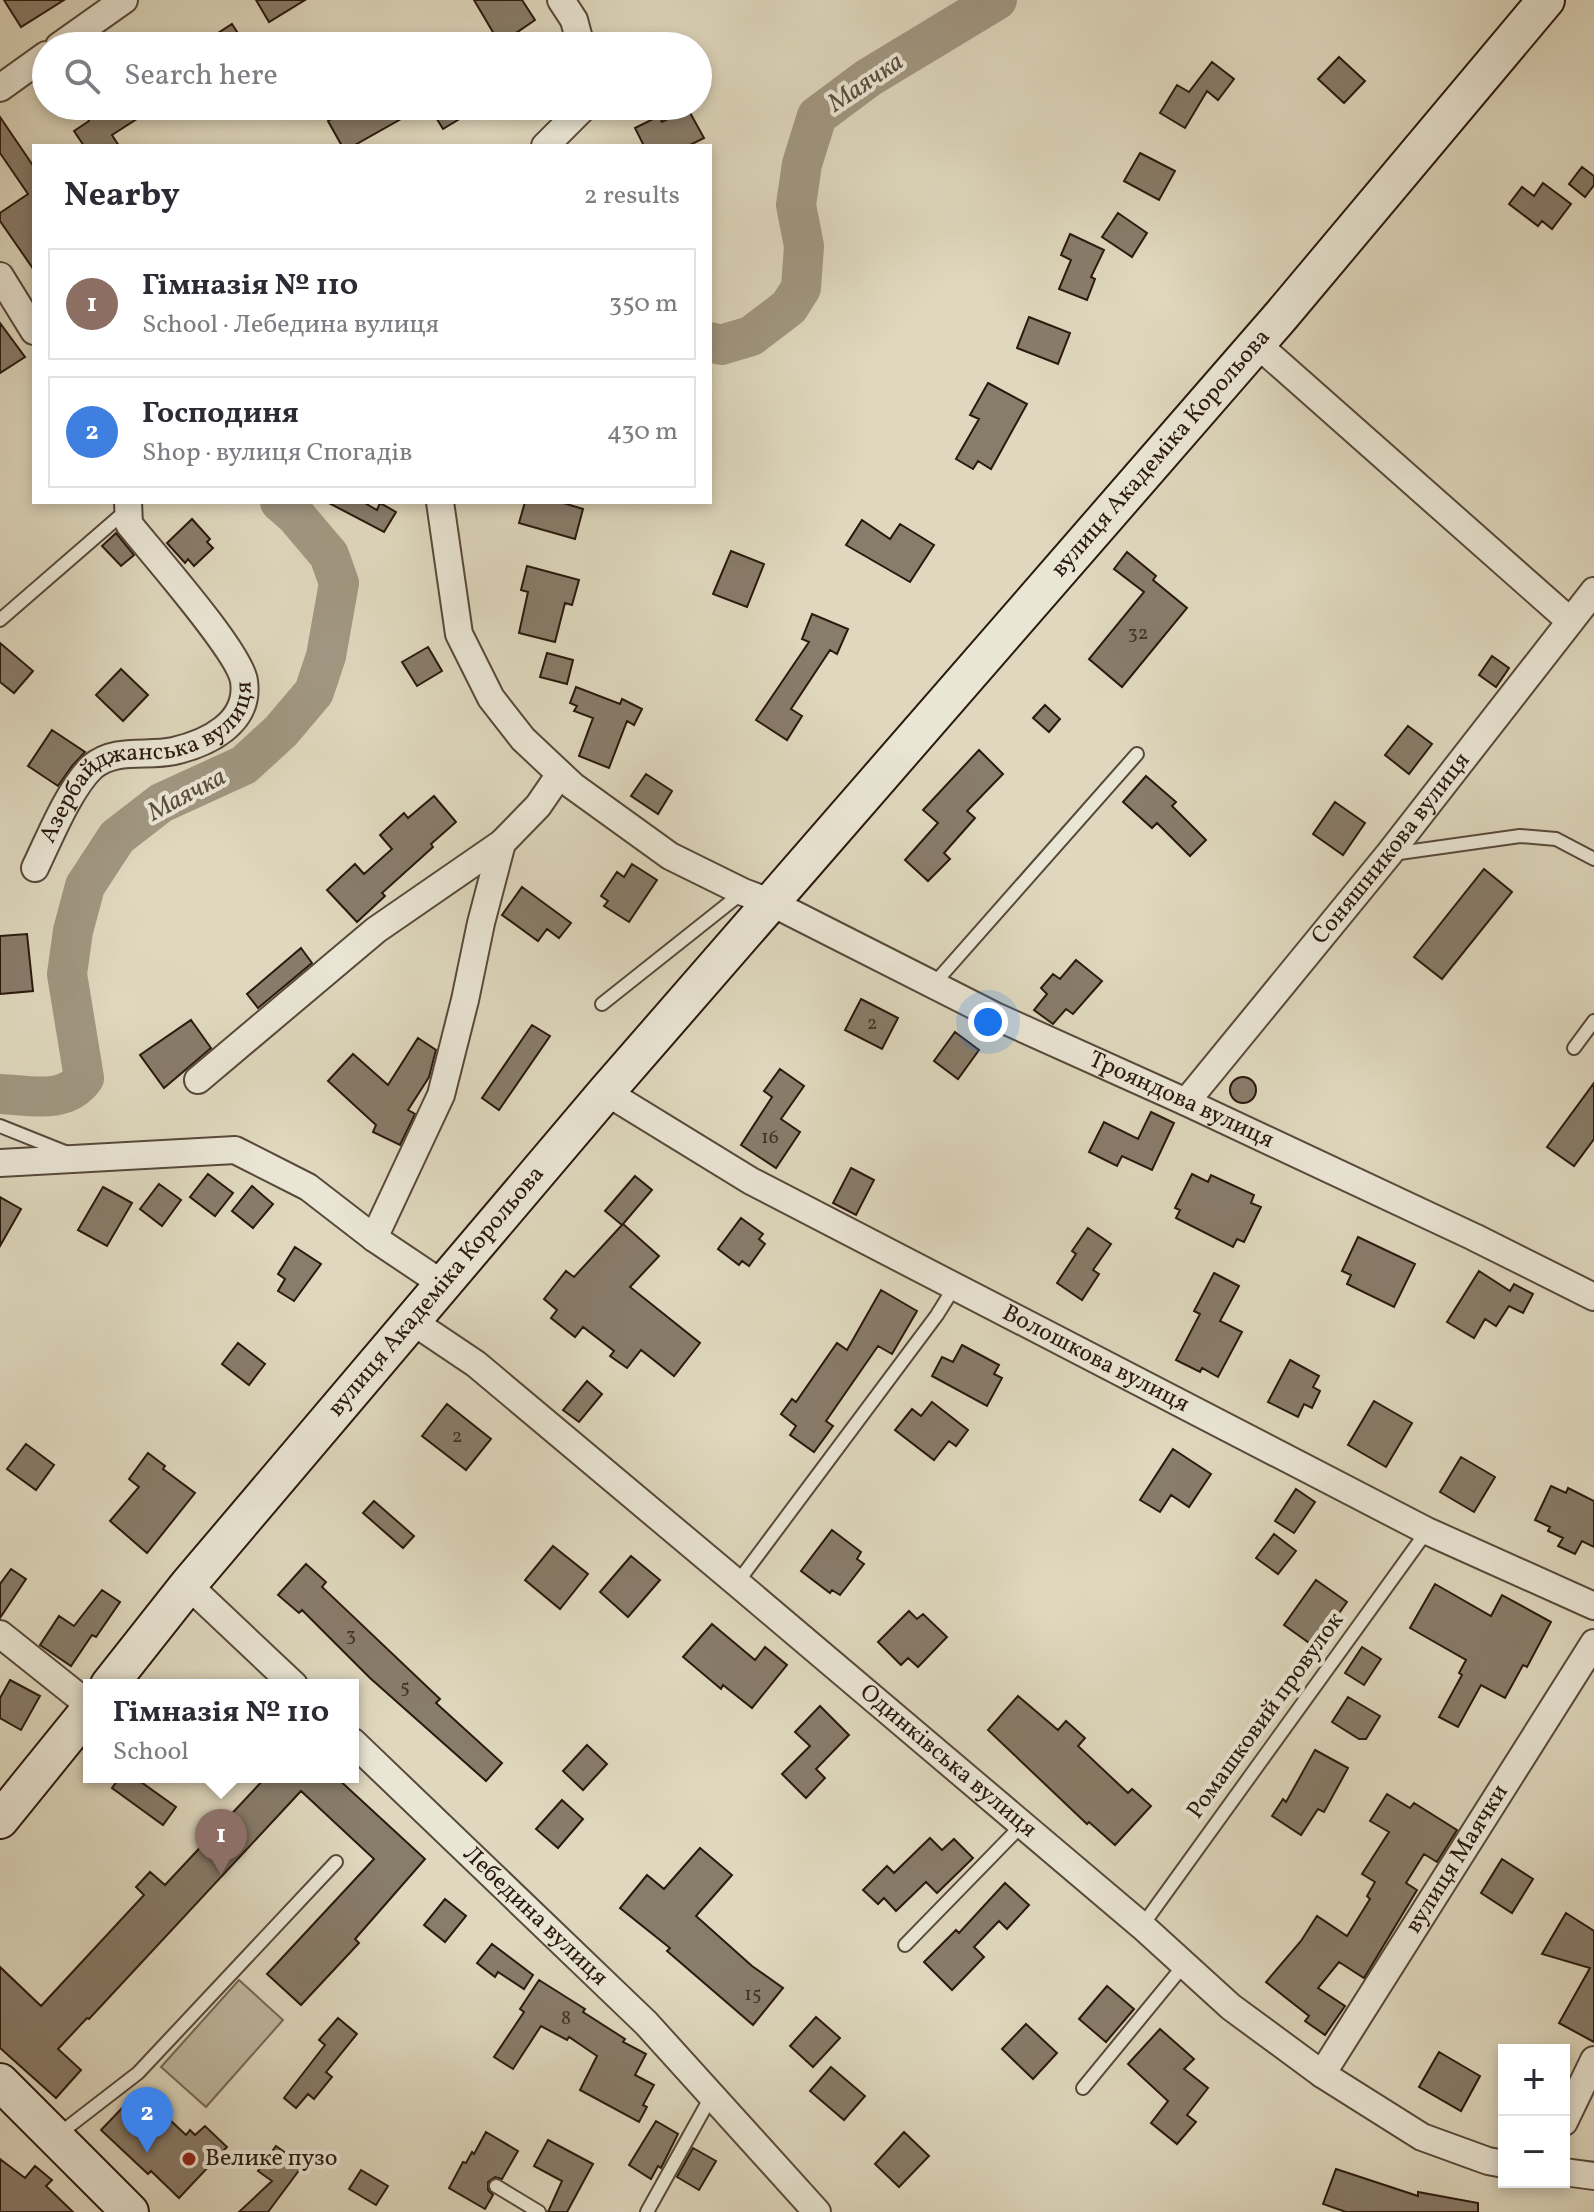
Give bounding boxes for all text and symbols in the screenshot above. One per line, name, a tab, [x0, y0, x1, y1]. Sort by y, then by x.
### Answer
search box	[32, 32, 712, 120]
water label: Маячка	[820, 45, 911, 122]
icon: search	[60, 54, 104, 98]
text: Search here	[124, 55, 278, 97]
text: Nearby	[64, 173, 180, 220]
text: 2 results	[584, 178, 680, 214]
text: Гімназія № 110	[142, 265, 358, 307]
text: 1	[87, 286, 97, 322]
text: 350 m	[609, 286, 678, 322]
text: School · Лебедина вулиця	[142, 307, 439, 343]
street label: вулиця Академіка Корольова	[1044, 322, 1279, 585]
text: Господиня	[142, 393, 299, 435]
text: 2	[85, 414, 99, 450]
text: 430 m	[607, 414, 678, 450]
text: Shop · вулиця Спогадів	[142, 435, 412, 471]
house number: 32	[1128, 620, 1149, 648]
street label: Азербайджанська вулиця	[32, 681, 262, 849]
street label: Соняшникова вулиця	[1304, 746, 1479, 952]
water label: Маячка	[141, 759, 233, 831]
your location	[968, 1002, 1008, 1042]
house number: 2	[867, 1010, 877, 1038]
street label: Трояндова вулиця	[1083, 1043, 1279, 1158]
house number: 16	[761, 1124, 779, 1152]
street label: вулиця Академіка Корольова	[320, 1159, 553, 1425]
street label: Волошкова вулиця	[996, 1297, 1195, 1422]
house number: 2	[452, 1423, 462, 1451]
street label: Ромашковий провулок	[1179, 1605, 1353, 1826]
house number: 3	[346, 1622, 356, 1650]
house number: 5	[400, 1674, 410, 1702]
street label: Одинківська вулиця	[852, 1676, 1044, 1847]
popup	[83, 1679, 359, 1783]
text: Гімназія № 110	[113, 1692, 329, 1734]
text: School	[113, 1734, 189, 1770]
street label: вулиця Маячки	[1398, 1778, 1517, 1940]
pin: 1	[195, 1809, 247, 1875]
street label: Лебедина вулиця	[455, 1838, 615, 1994]
house number: 15	[744, 1981, 762, 2009]
house number: 8	[561, 2005, 571, 2033]
map controls	[1498, 2044, 1570, 2188]
button: +	[1498, 2044, 1570, 2116]
pin: 2	[121, 2087, 173, 2153]
button: −	[1498, 2116, 1570, 2188]
place label: Велике пузо	[205, 2142, 338, 2176]
marker: Велике пузо	[180, 2150, 198, 2168]

